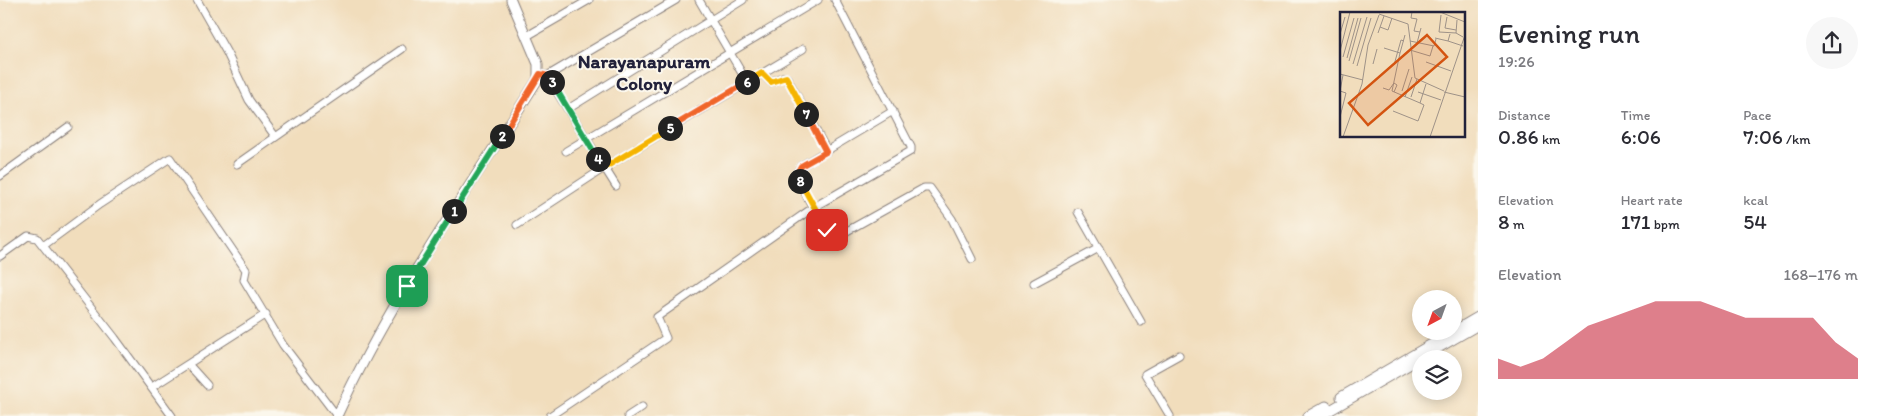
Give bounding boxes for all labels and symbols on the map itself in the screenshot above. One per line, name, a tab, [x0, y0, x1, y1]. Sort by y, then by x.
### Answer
inset map	[1340, 12, 1466, 138]
district label: Narayanapuram Colony	[578, 50, 710, 95]
pin: 3	[540, 70, 564, 94]
pin: 6	[734, 70, 760, 94]
pin: 7	[794, 102, 818, 126]
pin: 5	[658, 116, 682, 140]
pin: 2	[490, 124, 514, 148]
pin: 4	[586, 146, 610, 172]
pin: 8	[788, 168, 812, 194]
pin: 1	[442, 198, 466, 224]
pin	[806, 209, 848, 251]
pin	[386, 265, 428, 307]
north arrow	[1412, 290, 1462, 340]

